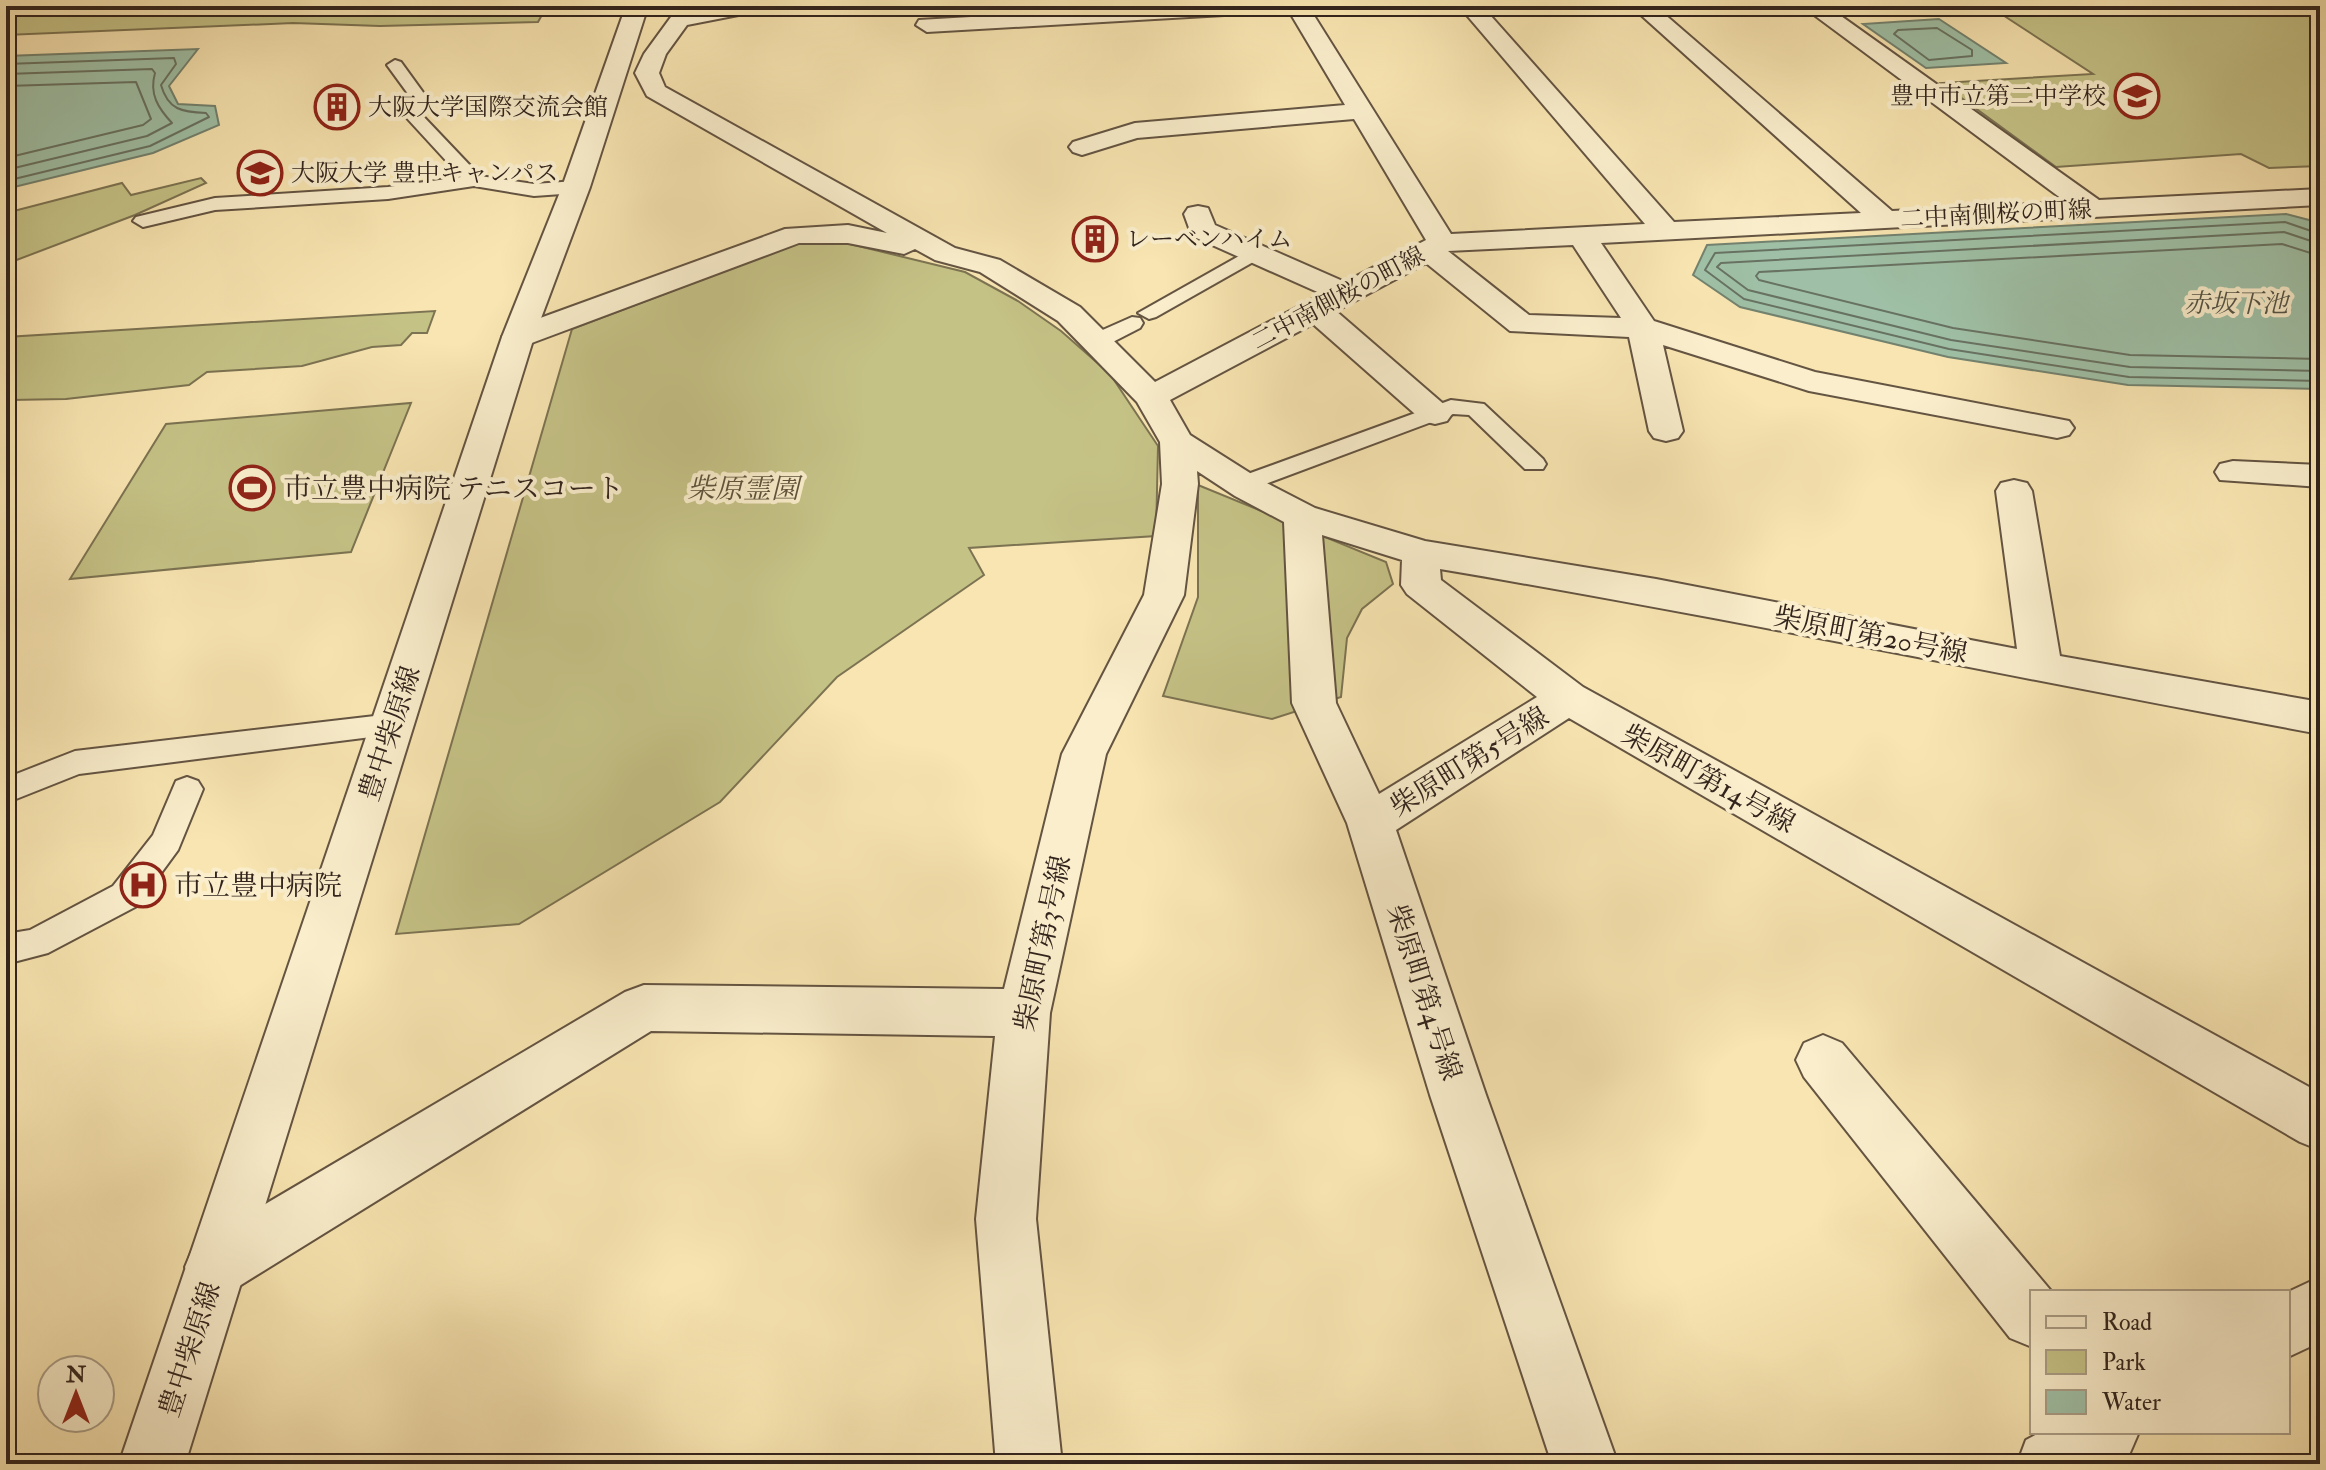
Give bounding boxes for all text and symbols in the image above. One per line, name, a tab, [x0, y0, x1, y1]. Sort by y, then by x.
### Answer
school or university icon: 豊中市立第二中学校	[2113, 72, 2161, 120]
place label: 豊中市立第二中学校	[1890, 81, 2106, 112]
building icon: 大阪大学国際交流会館	[313, 83, 361, 131]
place label: 大阪大学国際交流会館	[368, 92, 608, 123]
school or university icon: 大阪大学 豊中キャンパス	[236, 149, 284, 197]
place label: 大阪大学 豊中キャンパス	[291, 158, 558, 189]
street label: 二中南側桜の町線	[1899, 194, 2093, 235]
building icon: レーベンハイム	[1071, 215, 1119, 263]
place label: レーベンハイム	[1126, 224, 1292, 255]
street label: 二中南側桜の町線	[1246, 240, 1430, 357]
water label: 赤坂下池	[2184, 288, 2291, 320]
sports icon: 市立豊中病院 テニスコート	[228, 464, 276, 512]
place label: 市立豊中病院 テニスコート	[283, 472, 624, 507]
park label: 柴原霊園	[687, 472, 803, 507]
street label: 柴原町第20号線	[1771, 600, 1971, 671]
street label: 豊中柴原線	[352, 661, 429, 805]
street label: 柴原町第5号線	[1384, 700, 1556, 825]
street label: 柴原町第14号線	[1615, 717, 1801, 841]
street label: 柴原町第3号線	[1008, 852, 1079, 1034]
hospital icon: 市立豊中病院	[119, 861, 167, 909]
place label: 市立豊中病院	[174, 869, 342, 904]
street label: 柴原町第4号線	[1379, 900, 1469, 1085]
street label: 豊中柴原線	[152, 1277, 229, 1421]
legend	[2030, 1290, 2290, 1434]
text: Road	[2102, 1307, 2152, 1338]
text: Park	[2102, 1347, 2146, 1378]
north arrow	[36, 1354, 116, 1434]
text: N	[65, 1361, 86, 1389]
text: Water	[2101, 1387, 2161, 1418]

